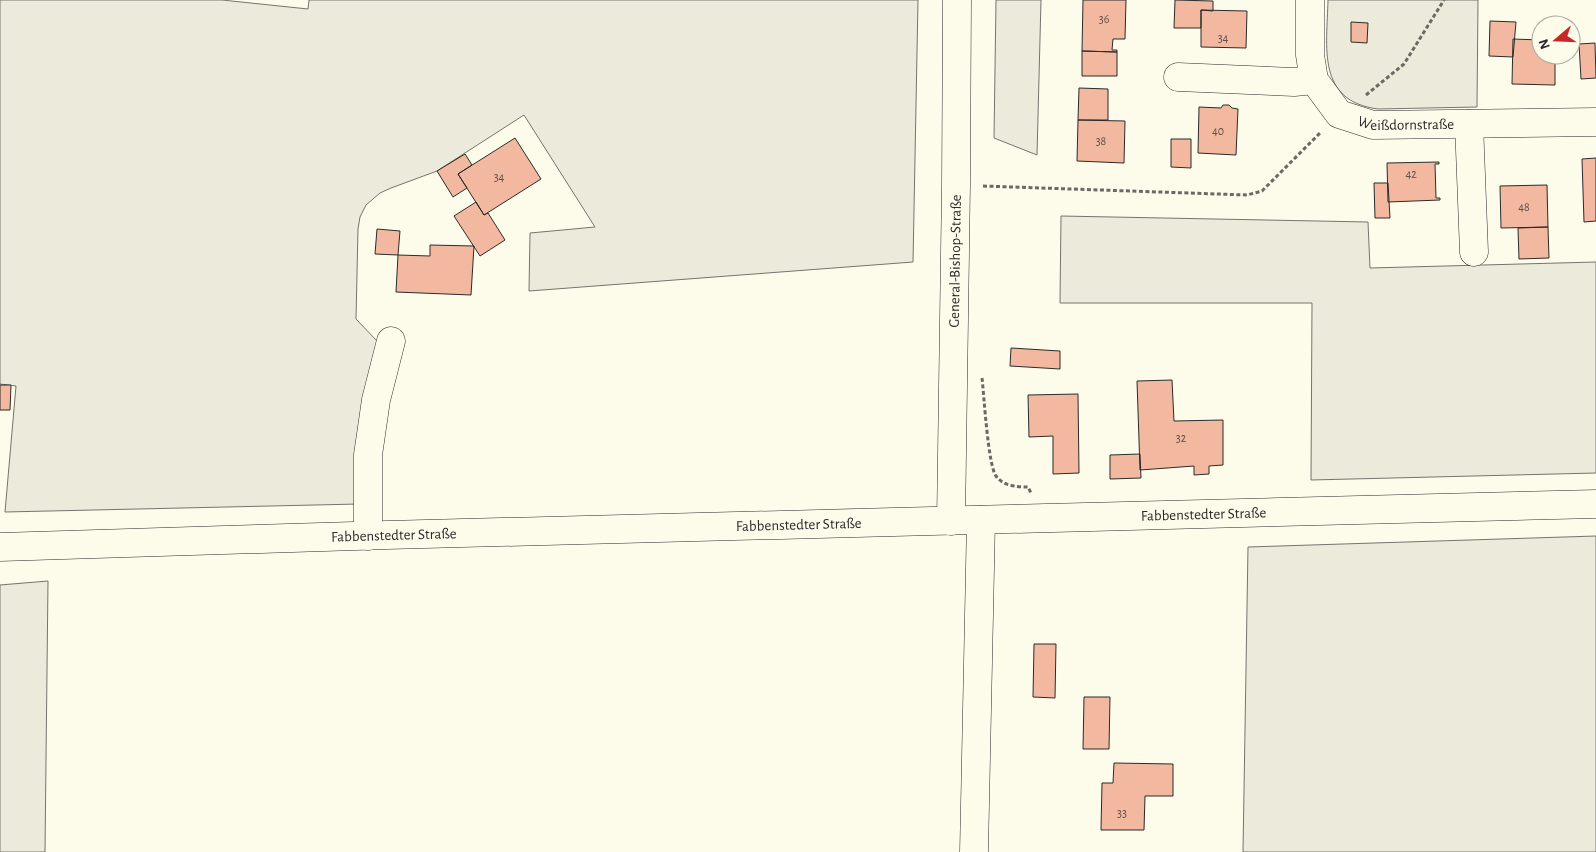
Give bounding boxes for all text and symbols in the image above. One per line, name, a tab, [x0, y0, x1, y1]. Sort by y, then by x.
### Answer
house number: 36	[1099, 13, 1110, 25]
north arrow	[1531, 15, 1581, 65]
house number: 34	[1218, 32, 1229, 44]
text: N	[1536, 37, 1553, 51]
street label: Weißdornstraße	[1356, 113, 1454, 133]
house number: 40	[1212, 125, 1224, 137]
house number: 38	[1096, 135, 1107, 147]
house number: 42	[1405, 168, 1417, 180]
house number: 34	[494, 171, 505, 183]
street label: General-Bishop-Straße	[946, 194, 963, 328]
house number: 48	[1518, 201, 1530, 213]
house number: 32	[1176, 432, 1187, 444]
street label: Fabbenstedter Straße	[1141, 505, 1267, 523]
street label: Fabbenstedter Straße	[736, 515, 862, 534]
street label: Fabbenstedter Straße	[331, 526, 457, 544]
house number: 33	[1117, 807, 1127, 819]

